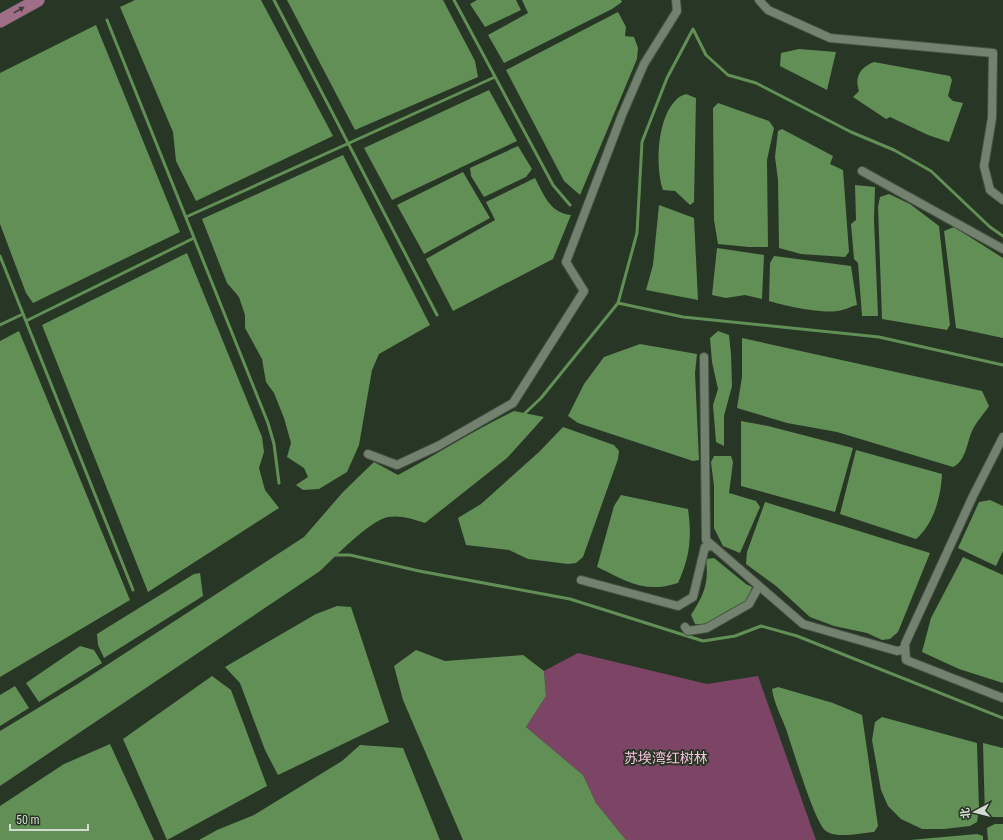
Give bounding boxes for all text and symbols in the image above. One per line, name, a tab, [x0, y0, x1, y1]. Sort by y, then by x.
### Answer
one-way arrow	[13, 7, 25, 14]
park label: 苏埃湾红树林	[624, 750, 708, 766]
north arrow	[955, 792, 995, 832]
scale bar	[10, 806, 88, 832]
text: 北	[958, 807, 973, 819]
text: 50 m	[16, 813, 40, 827]

